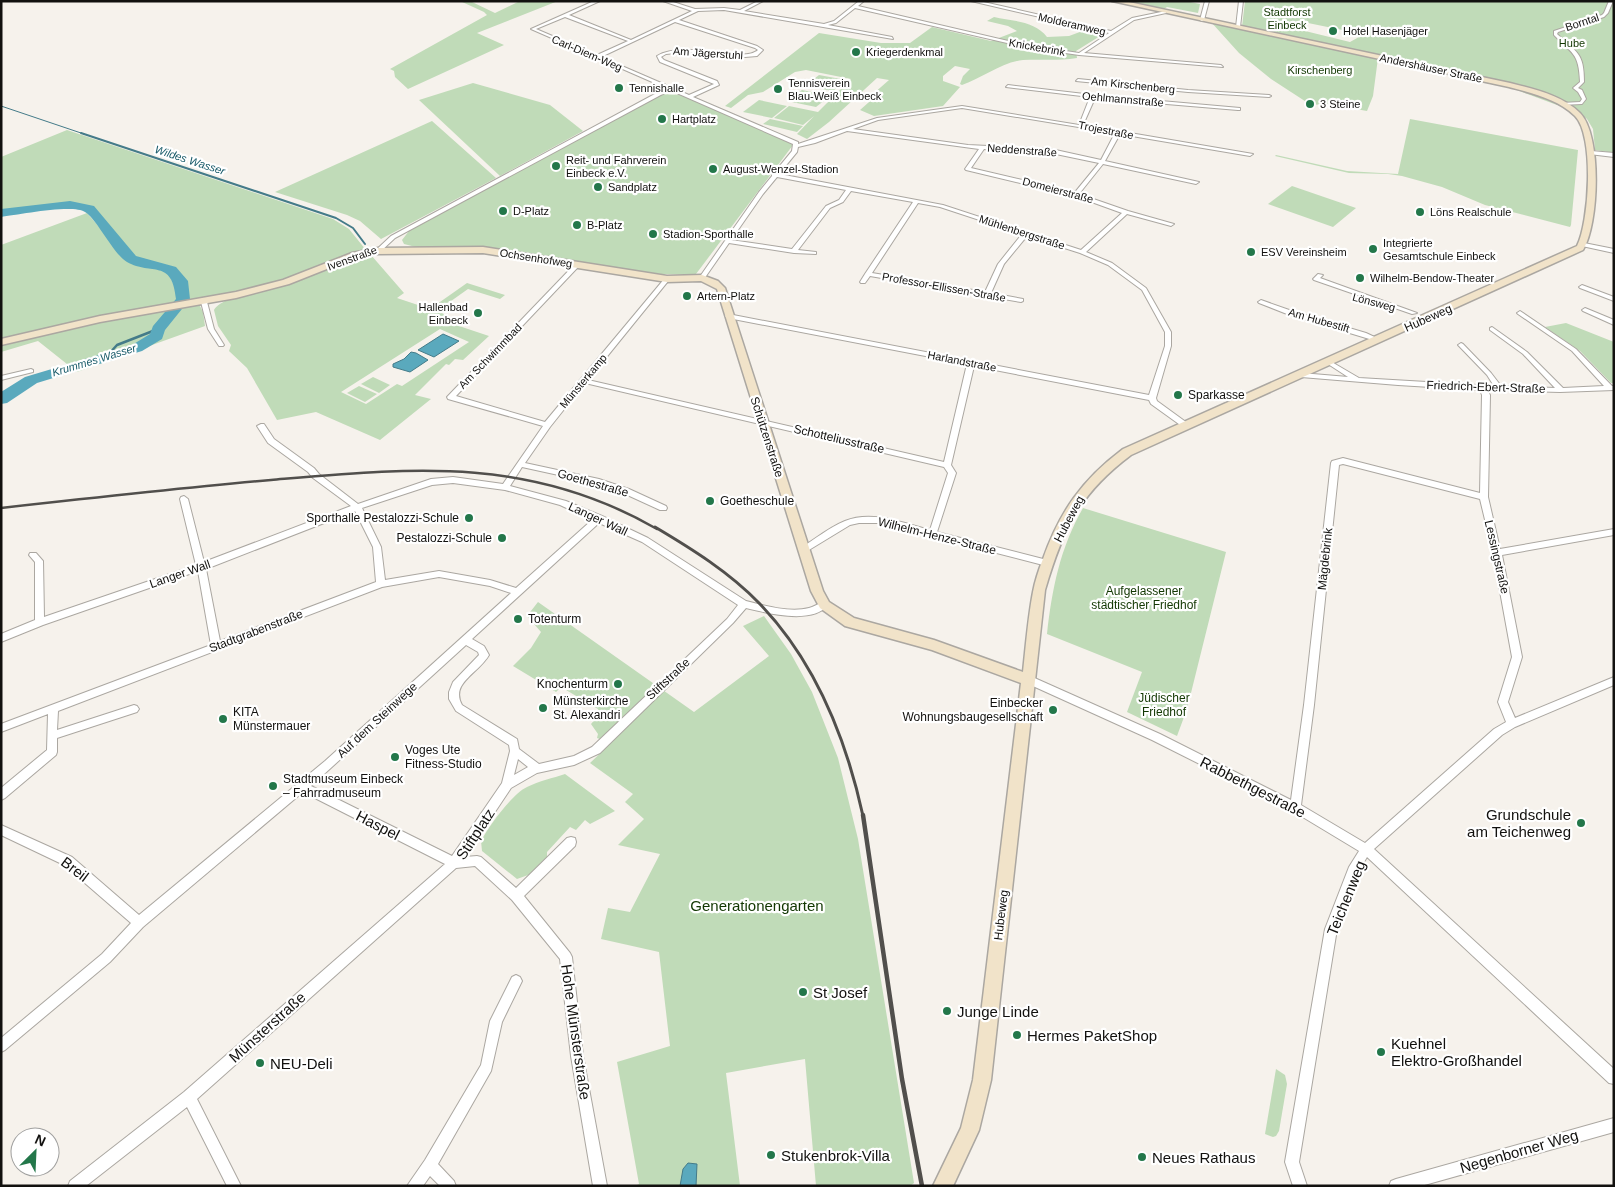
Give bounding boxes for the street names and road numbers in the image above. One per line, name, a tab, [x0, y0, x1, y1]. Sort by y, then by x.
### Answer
street label: Molderamweg	[1037, 10, 1107, 38]
street label: Borntal	[1564, 11, 1600, 33]
street label: Carl-Diem-Weg	[550, 33, 624, 73]
street label: Knickebrink	[1008, 36, 1067, 58]
street label: Am Jägerstuhl	[673, 45, 743, 61]
street label: Andershäuser Straße	[1379, 51, 1483, 85]
street label: Am Kirschenberg	[1090, 75, 1176, 95]
street label: Oehlmannstraße	[1082, 89, 1164, 109]
street label: Trojestraße	[1077, 119, 1135, 141]
street label: Neddenstraße	[987, 142, 1057, 158]
street label: Domeierstraße	[1021, 175, 1095, 205]
street label: Mühlenbergstraße	[978, 212, 1066, 252]
street label: Ivenstraße	[326, 243, 378, 273]
street label: Ochsenhofweg	[499, 246, 573, 270]
street label: Professor-Ellissen-Straße	[881, 270, 1007, 304]
street label: Lönsweg	[1351, 291, 1397, 313]
street label: Hubeweg	[1402, 301, 1454, 335]
street label: Am Hubestift	[1287, 306, 1351, 334]
street label: Am Schwimmbad	[456, 321, 524, 391]
street label: Harlandstraße	[927, 348, 997, 374]
street label: Münsterkamp	[557, 352, 609, 410]
street label: Friedrich-Ebert-Straße	[1426, 378, 1546, 396]
street label: Schützenstraße	[747, 395, 787, 479]
street label: Schotteliusstraße	[792, 422, 886, 456]
street label: Goethestraße	[556, 466, 631, 500]
street label: Hubeweg	[1051, 493, 1087, 545]
street label: Langer Wall	[566, 499, 630, 539]
street label: Wilhelm-Henze-Straße	[876, 515, 998, 558]
street label: Lessingstraße	[1482, 519, 1512, 596]
street label: Mägdebrink	[1315, 526, 1335, 591]
street label: Langer Wall	[148, 557, 212, 591]
street label: Stadtgrabenstraße	[207, 607, 305, 655]
street label: Stiftstraße	[643, 655, 693, 703]
street label: Auf dem Steinwege	[334, 679, 420, 761]
street label: Rabbethgestraße	[1198, 753, 1308, 821]
street label: Stiftplatz	[452, 805, 498, 863]
street label: Haspel	[353, 807, 403, 843]
street label: Breil	[58, 853, 92, 885]
street label: Teichenweg	[1323, 858, 1369, 938]
street label: Hubeweg	[991, 889, 1011, 941]
street label: Hohe Münsterstraße	[558, 963, 594, 1101]
street label: Münsterstraße	[225, 988, 309, 1066]
street label: Negenborner Weg	[1458, 1126, 1580, 1176]

